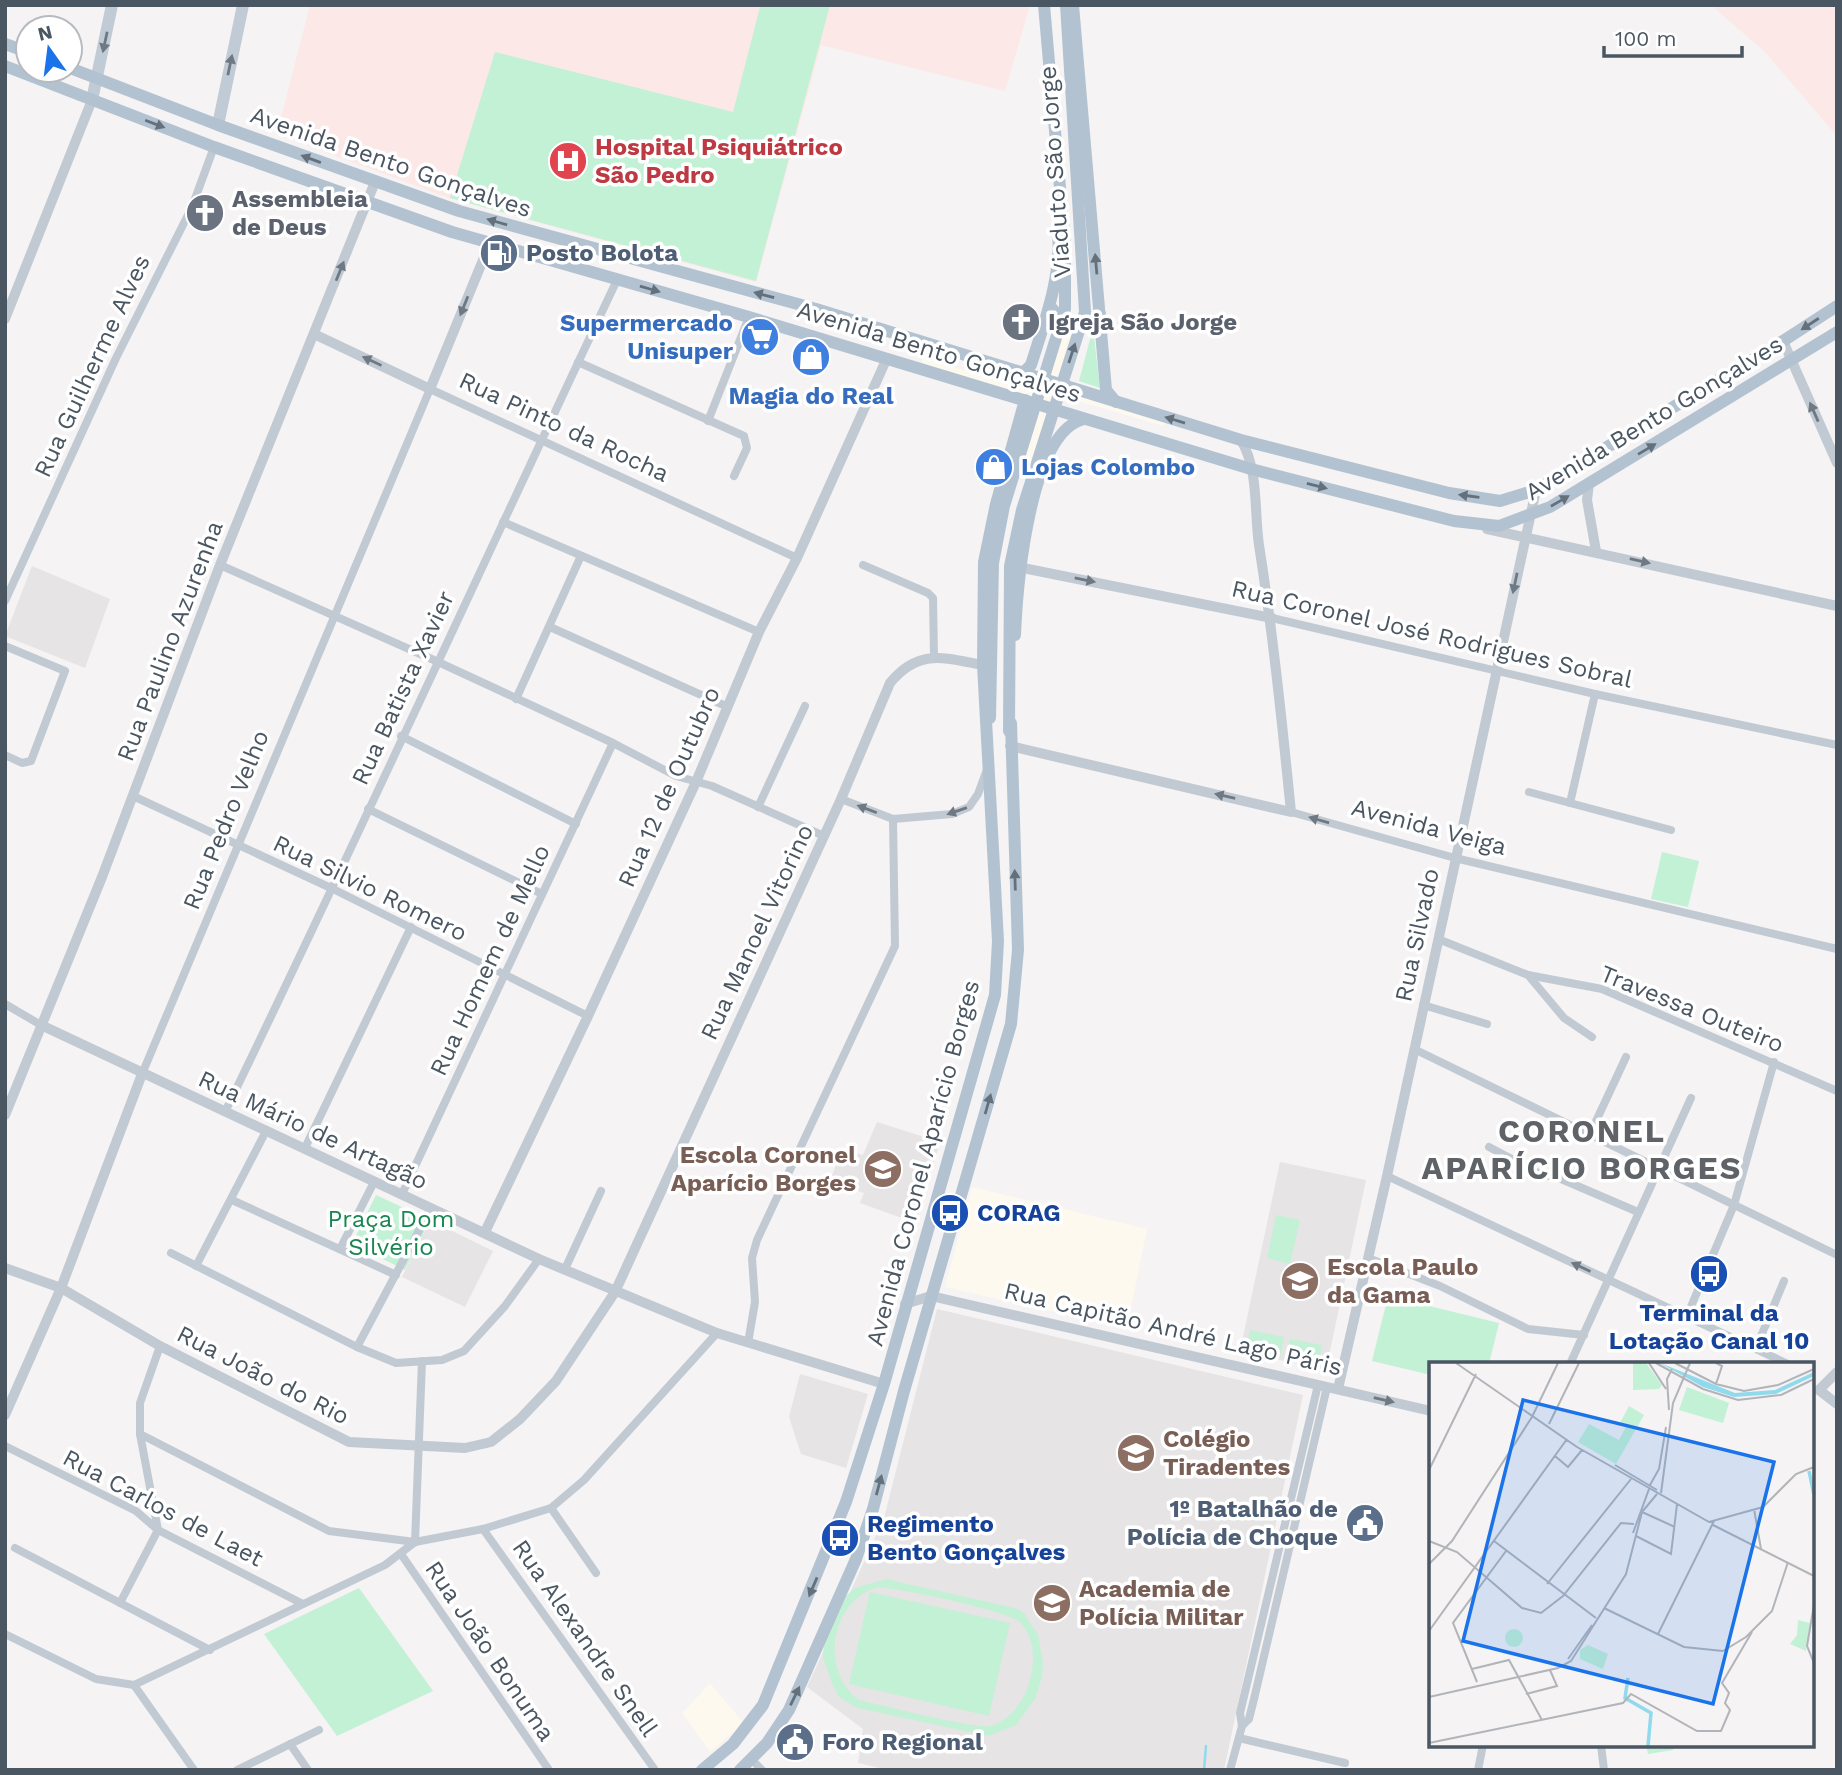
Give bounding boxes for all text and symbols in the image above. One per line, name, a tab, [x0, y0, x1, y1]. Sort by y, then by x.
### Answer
north arrow	[14, 14, 84, 84]
scale bar	[1604, 14, 1742, 58]
text: N	[35, 20, 55, 46]
text: 100 m	[1615, 26, 1677, 51]
one-way arrow	[99, 31, 110, 53]
one-way arrow	[225, 54, 236, 76]
street label: Viaduto São Jorge	[1034, 65, 1076, 279]
street label: Avenida Bento Gonçalves	[247, 101, 535, 223]
one-way arrow	[145, 119, 166, 130]
place label: Hospital Psiquiátrico São Pedro	[595, 133, 843, 189]
hospital icon: Hospital Psiquiátrico São Pedro	[547, 140, 589, 182]
one-way arrow	[300, 153, 321, 164]
place label: Assembleia de Deus	[232, 185, 368, 241]
church icon: Assembleia de Deus	[184, 192, 226, 234]
one-way arrow	[486, 216, 507, 226]
fuel station icon: Posto Bolota	[478, 232, 520, 274]
place label: Posto Bolota	[526, 239, 678, 267]
street label: Rua Guilherme Alves	[28, 251, 156, 481]
one-way arrow	[1090, 253, 1101, 275]
one-way arrow	[334, 260, 345, 281]
one-way arrow	[639, 285, 660, 295]
one-way arrow	[753, 289, 774, 299]
street label: Avenida Bento Gonçalves	[794, 295, 1084, 409]
one-way arrow	[458, 296, 469, 317]
church icon: Igreja São Jorge	[1000, 301, 1042, 343]
place label: Igreja São Jorge	[1048, 308, 1237, 336]
place label: Supermercado Unisuper	[560, 309, 734, 365]
supermarket icon: Supermercado Unisuper	[739, 316, 781, 358]
one-way arrow	[1801, 317, 1820, 330]
street label: Avenida Bento Gonçalves	[1520, 330, 1788, 506]
shop icon: Magia do Real	[790, 336, 832, 378]
one-way arrow	[1067, 342, 1077, 363]
one-way arrow	[362, 356, 382, 367]
street label: Rua Pinto da Rocha	[455, 366, 673, 488]
place label: Magia do Real	[728, 382, 894, 410]
one-way arrow	[1808, 402, 1820, 422]
one-way arrow	[1165, 414, 1186, 425]
one-way arrow	[1638, 443, 1657, 455]
shop icon: Lojas Colombo	[973, 446, 1015, 488]
place label: Lojas Colombo	[1021, 453, 1195, 481]
one-way arrow	[1307, 481, 1328, 491]
one-way arrow	[1458, 491, 1480, 502]
one-way arrow	[1550, 495, 1569, 507]
street label: Rua Paulino Azurenha	[111, 517, 229, 765]
one-way arrow	[1629, 556, 1651, 567]
one-way arrow	[1510, 573, 1521, 595]
street label: Rua Coronel José Rodrigues Sobral	[1229, 574, 1636, 694]
one-way arrow	[1074, 575, 1096, 586]
street label: Rua Batista Xavier	[346, 587, 460, 789]
street label: Rua 12 de Outubro	[612, 682, 726, 892]
street label: Rua Pedro Velho	[177, 726, 275, 914]
one-way arrow	[1214, 790, 1236, 801]
street label: Avenida Veiga	[1349, 793, 1509, 861]
one-way arrow	[857, 803, 878, 814]
one-way arrow	[946, 806, 967, 817]
one-way arrow	[1308, 814, 1329, 824]
street label: Rua Manoel Vitorino	[695, 820, 819, 1044]
street label: Rua Silvio Romero	[269, 829, 471, 947]
street label: Rua Homem de Mello	[424, 840, 556, 1080]
street label: Rua Silvado	[1389, 866, 1445, 1004]
one-way arrow	[1010, 869, 1021, 891]
street label: Travessa Outeiro	[1596, 959, 1788, 1059]
street label: Avenida Coronel Aparício Borges	[861, 977, 985, 1349]
street label: Rua Mário de Artagão	[194, 1065, 432, 1195]
one-way arrow	[983, 1093, 993, 1114]
district label: CORONEL APARÍCIO BORGES	[1422, 1112, 1742, 1187]
place label: Escola Coronel Aparício Borges	[671, 1141, 856, 1197]
school or university icon: Escola Coronel Aparício Borges	[862, 1148, 904, 1190]
bus stop icon: CORAG	[929, 1192, 971, 1234]
place label: CORAG	[977, 1199, 1061, 1227]
park label: Praça Dom Silvério	[328, 1205, 454, 1261]
place label: Escola Paulo da Gama	[1327, 1253, 1478, 1309]
bus stop icon: Terminal da Lotação Canal 10	[1688, 1253, 1730, 1295]
school or university icon: Escola Paulo da Gama	[1279, 1260, 1321, 1302]
one-way arrow	[1570, 1262, 1591, 1273]
street label: Rua Capitão André Lago Páris	[1001, 1276, 1345, 1382]
place label: Terminal da Lotação Canal 10	[1609, 1299, 1809, 1355]
street label: Rua João do Rio	[172, 1320, 354, 1430]
inset map	[1429, 1362, 1814, 1747]
one-way arrow	[1373, 1395, 1395, 1406]
place label: Colégio Tiradentes	[1163, 1425, 1290, 1481]
school or university icon: Colégio Tiradentes	[1115, 1432, 1157, 1474]
street label: Rua Carlos de Laet	[58, 1443, 268, 1573]
one-way arrow	[874, 1474, 885, 1496]
place label: 1º Batalhão de Polícia de Choque	[1127, 1495, 1338, 1551]
public building icon: 1º Batalhão de Polícia de Choque	[1344, 1502, 1386, 1544]
place label: Regimento Bento Gonçalves	[867, 1510, 1066, 1566]
bus stop icon: Regimento Bento Gonçalves	[819, 1517, 861, 1559]
street label: Rua Alexandre Snell	[507, 1534, 664, 1742]
street label: Rua João Bonuma	[419, 1556, 561, 1746]
place label: Academia de Polícia Militar	[1079, 1575, 1244, 1631]
one-way arrow	[807, 1576, 818, 1597]
school or university icon: Academia de Polícia Militar	[1031, 1582, 1073, 1624]
one-way arrow	[790, 1686, 801, 1706]
public building icon: Foro Regional	[774, 1721, 816, 1763]
place label: Foro Regional	[822, 1728, 983, 1756]

